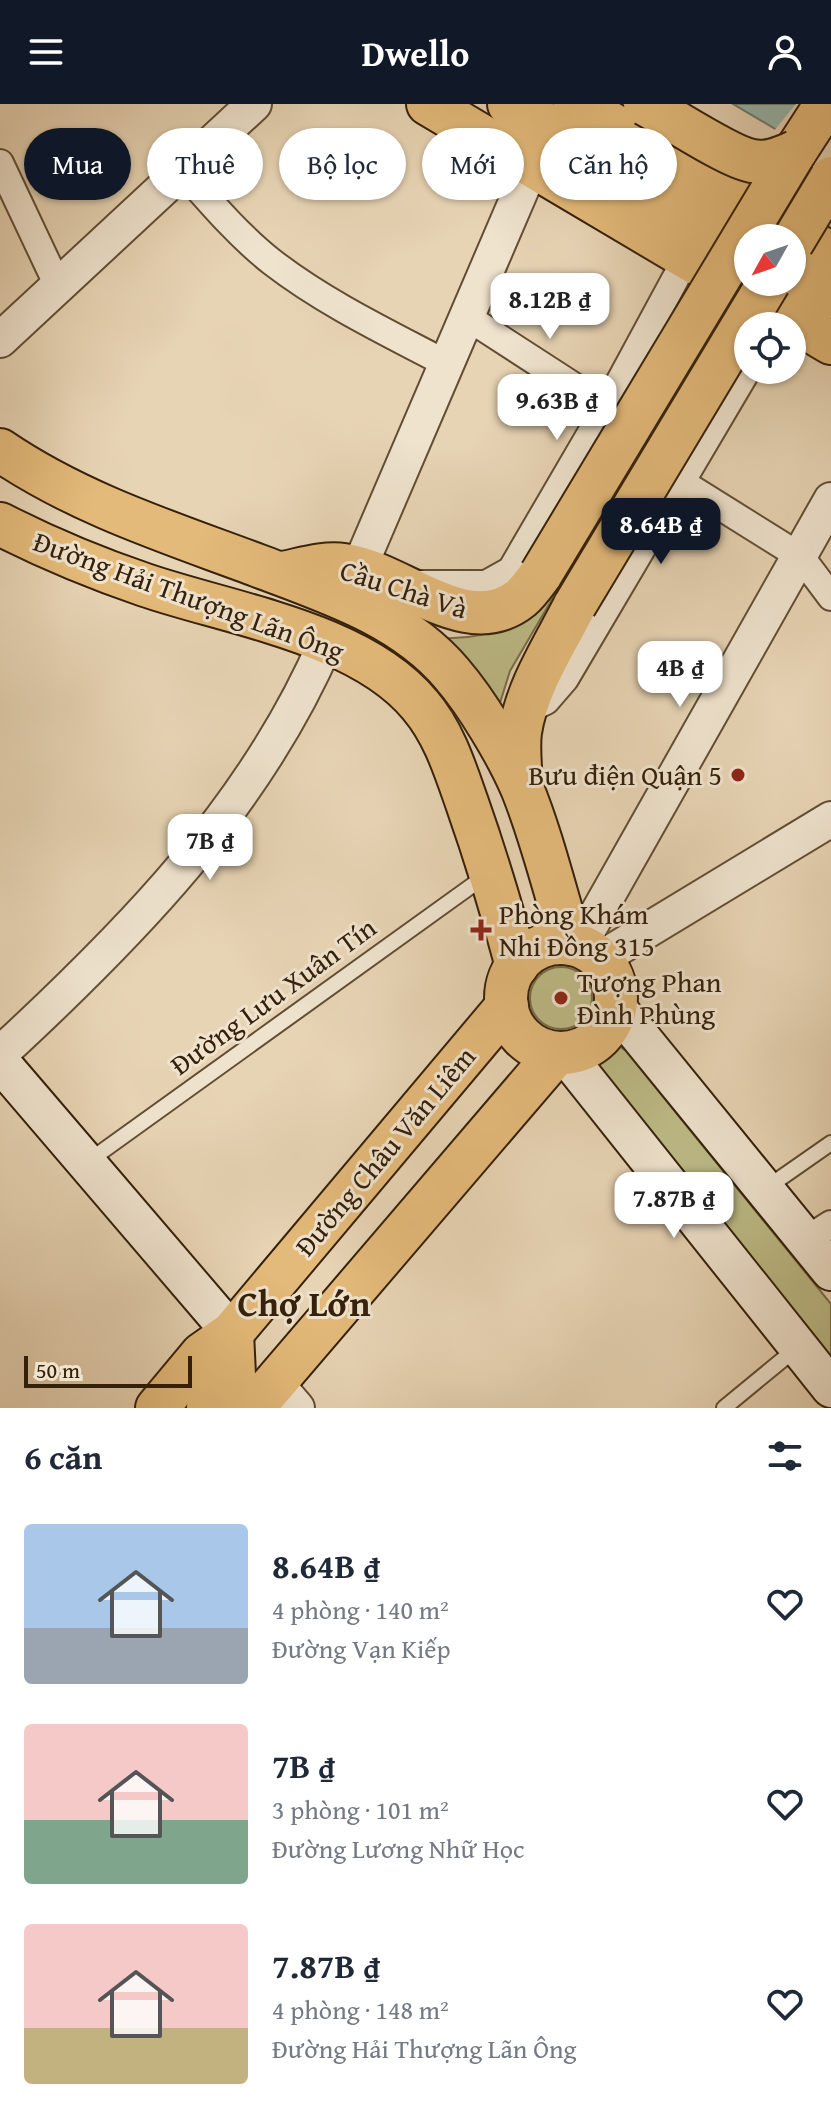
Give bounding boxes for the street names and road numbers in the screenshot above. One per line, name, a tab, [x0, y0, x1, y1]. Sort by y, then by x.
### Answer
street label: Đường Hải Thượng Lãn Ông	[28, 520, 350, 671]
street label: Cầu Chà Và	[335, 549, 474, 629]
street label: Đường Lưu Xuân Tín	[161, 907, 384, 1084]
street label: Đường Châu Văn Liêm	[285, 1037, 485, 1264]

